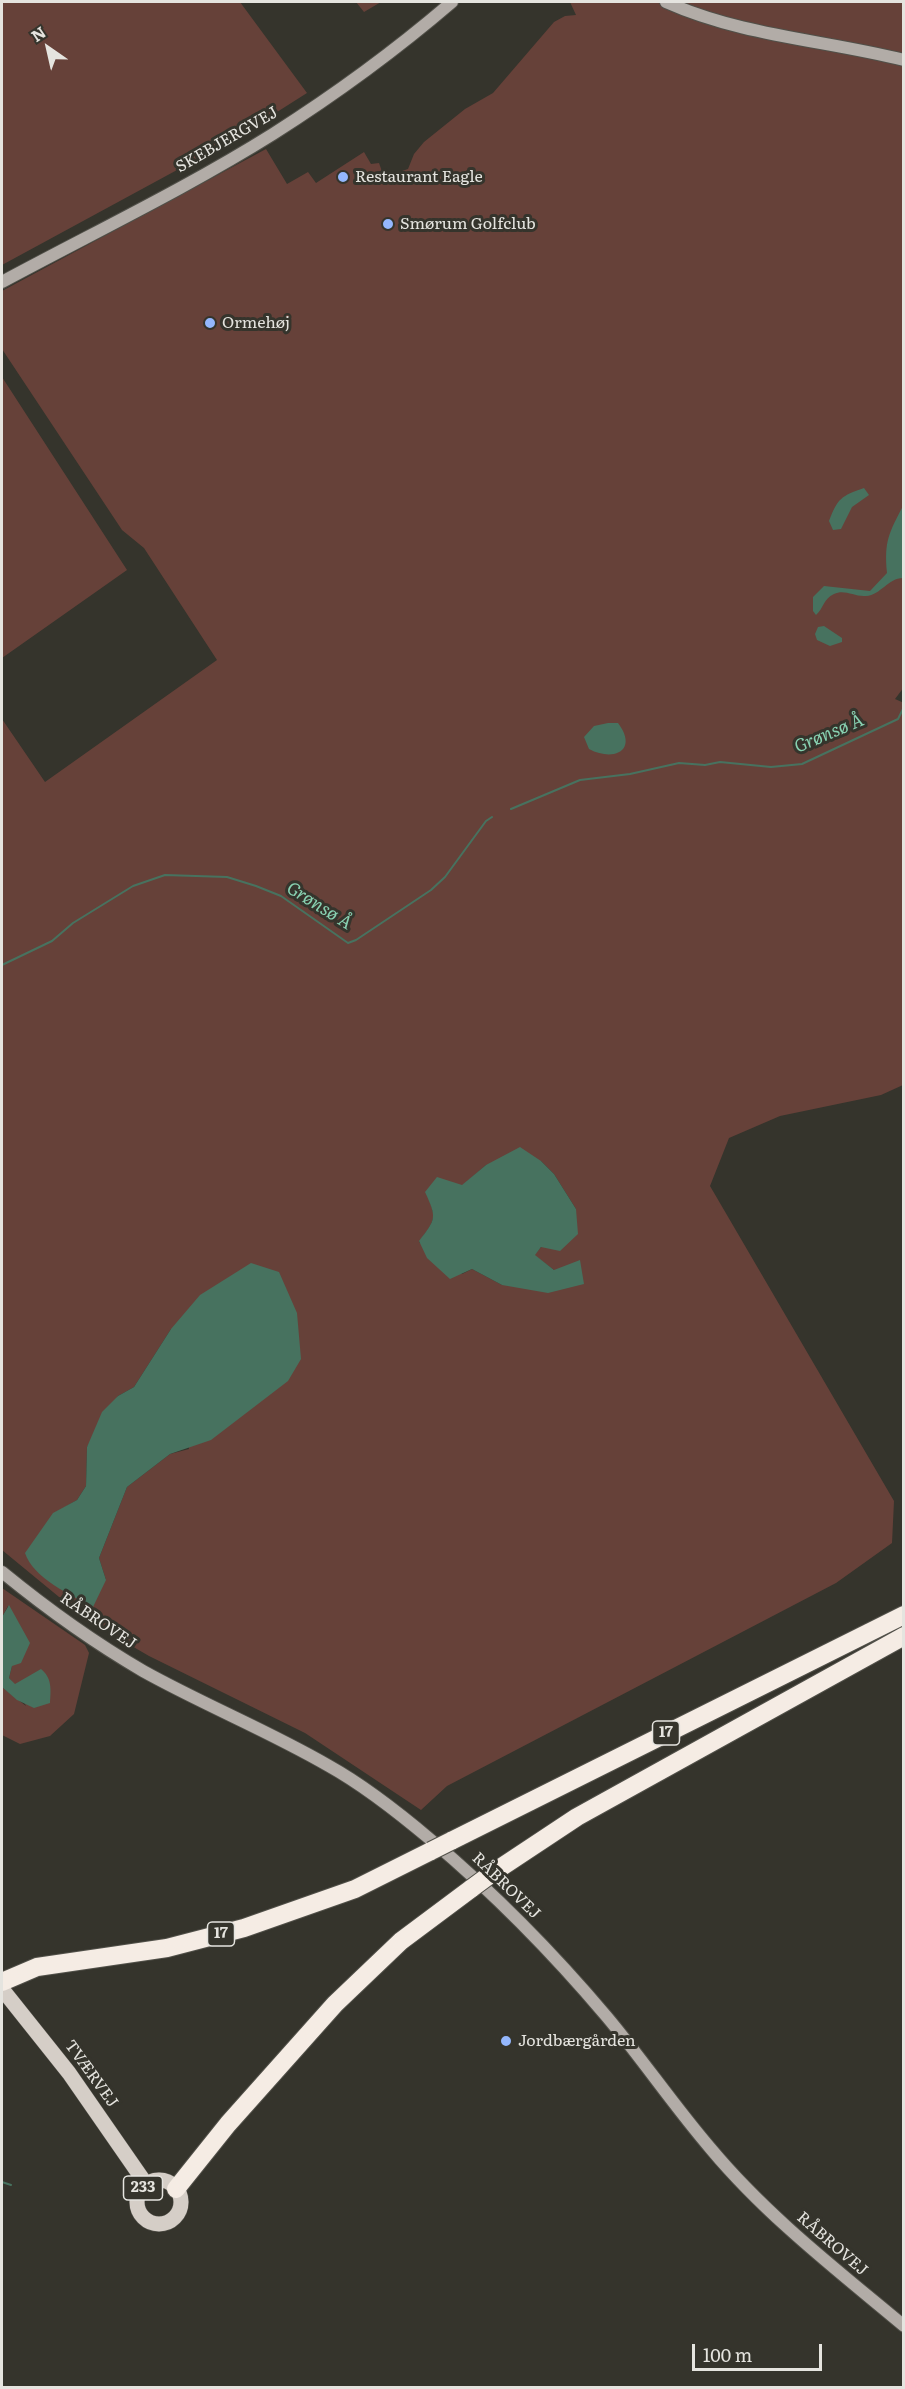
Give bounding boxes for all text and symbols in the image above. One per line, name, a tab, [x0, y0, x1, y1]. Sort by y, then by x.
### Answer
north arrow	[18, 18, 78, 78]
text: N	[26, 19, 50, 47]
street label: SKEBJERGVEJ	[173, 103, 281, 177]
place label: Restaurant Eagle	[355, 167, 483, 187]
marker: Restaurant Eagle	[336, 170, 350, 184]
place label: Smørum Golfclub	[400, 214, 536, 234]
marker: Smørum Golfclub	[381, 217, 395, 231]
place label: Ormehøj	[222, 313, 290, 333]
marker: Ormehøj	[203, 316, 217, 330]
water label: Grønsø Å	[791, 710, 867, 758]
water label: Grønsø Å	[282, 878, 356, 934]
street label: RÅBROVEJ	[56, 1589, 140, 1653]
road number: 17	[652, 1721, 680, 1745]
street label: RÅBROVEJ	[468, 1849, 544, 1923]
road number: 17	[208, 1922, 234, 1946]
place label: Jordbærgården	[518, 2031, 636, 2051]
marker: Jordbærgården	[499, 2034, 513, 2048]
street label: TVÆRVEJ	[60, 2037, 122, 2111]
road number: 233	[124, 2176, 162, 2200]
street label: RÅBROVEJ	[793, 2208, 871, 2280]
scale bar	[695, 2332, 826, 2370]
text: 100 m	[703, 2341, 752, 2368]

